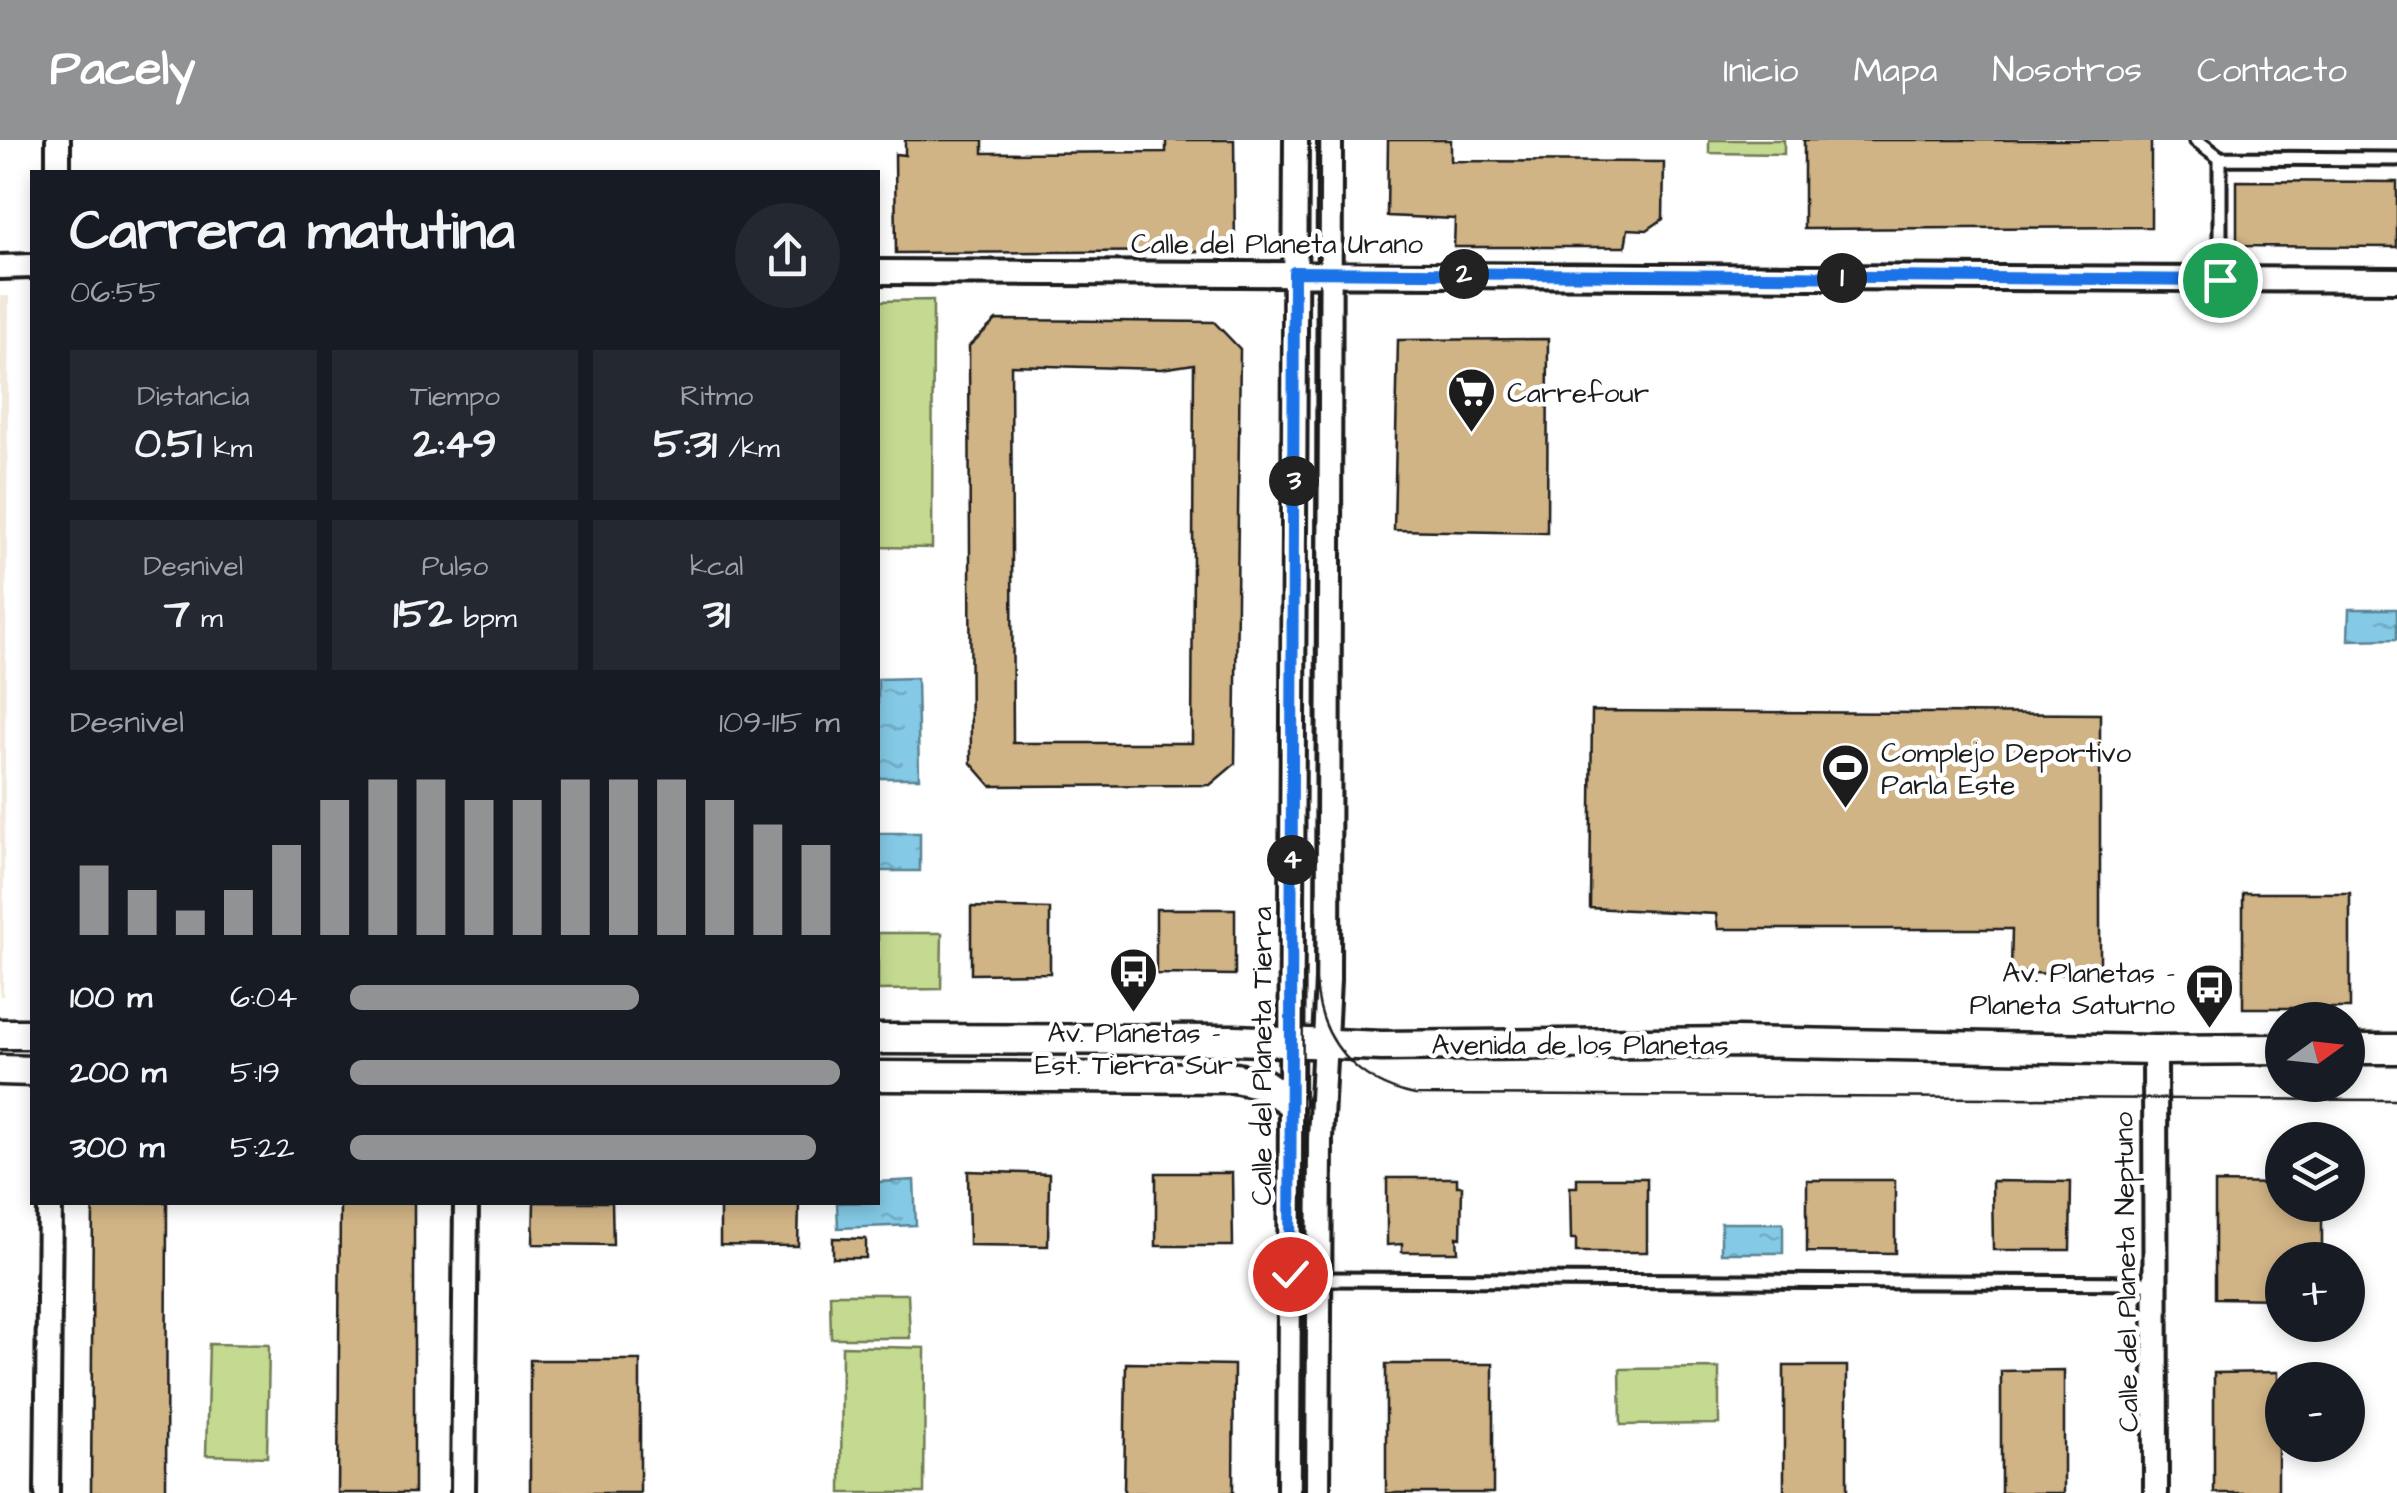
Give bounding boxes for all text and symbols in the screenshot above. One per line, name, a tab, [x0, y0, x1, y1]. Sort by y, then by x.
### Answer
text: Pacely	[50, 37, 195, 103]
text: Inicio	[1723, 46, 1798, 95]
text: Mapa	[1853, 46, 1937, 95]
text: Nosotros	[1992, 46, 2142, 95]
text: Contacto	[2197, 46, 2347, 95]
text: Carrera matutina	[70, 194, 515, 270]
button: share	[735, 203, 840, 308]
street label: Calle del Planeta Urano	[1131, 225, 1423, 264]
pin	[2178, 238, 2263, 323]
pin: 2	[1439, 249, 1489, 299]
pin: 1	[1817, 253, 1867, 303]
icon: arrive	[2193, 253, 2248, 308]
text: 2	[1456, 254, 1472, 293]
text: 1	[1840, 258, 1844, 297]
text: 06:55	[70, 270, 161, 315]
supermarket icon: Carrefour	[1446, 366, 1498, 434]
place label: Carrefour	[1507, 374, 1649, 413]
text: Distancia	[137, 377, 249, 416]
text: Tiempo	[410, 377, 500, 416]
text: Ritmo	[680, 377, 753, 416]
text: 0.51	[134, 416, 202, 474]
text: 2:49	[413, 416, 497, 474]
text: 5:31	[653, 416, 717, 474]
text: km	[202, 429, 252, 468]
text: /km	[717, 429, 780, 468]
pin: 3	[1269, 456, 1319, 506]
text: 3	[1287, 461, 1301, 500]
text: Desnivel	[143, 547, 243, 586]
text: Pulso	[422, 547, 488, 586]
text: kcal	[690, 547, 743, 586]
text: 7	[164, 586, 190, 644]
text: 152	[393, 586, 452, 644]
text: 31	[703, 586, 730, 644]
text: m	[190, 599, 223, 638]
text: bpm	[452, 599, 517, 638]
text: Desnivel	[70, 700, 184, 745]
text: 109–115 m	[719, 700, 840, 745]
place label: Complejo Deportivo Parla Este	[1881, 734, 2132, 805]
sports icon: Complejo Deportivo Parla Este	[1820, 742, 1872, 810]
pin: 4	[1267, 835, 1317, 885]
text: 4	[1282, 840, 1302, 879]
street label: Calle del Planeta Tierra	[1243, 907, 1282, 1205]
bus stop icon: Av. Planetas - Est. Tierra Sur	[1108, 946, 1160, 1014]
place label: Av. Planetas - Planeta Saturno	[1970, 954, 2175, 1025]
bus stop icon: Av. Planetas - Planeta Saturno	[2184, 962, 2236, 1030]
text: 100 m	[70, 975, 152, 1020]
text: 6:04	[230, 975, 297, 1020]
north arrow	[2265, 1002, 2365, 1102]
map controls	[2265, 1002, 2365, 1462]
place label: Av. Planetas - Est. Tierra Sur	[1035, 1014, 1233, 1085]
street label: Avenida de los Planetas	[1431, 1026, 1729, 1065]
text: 200 m	[70, 1050, 166, 1095]
text: 5:19	[230, 1050, 280, 1095]
street label: Calle del Planeta Neptuno	[2104, 1111, 2149, 1432]
button: layers	[2265, 1122, 2365, 1222]
text: 300 m	[70, 1125, 164, 1170]
text: 5:22	[230, 1125, 295, 1170]
pin	[1248, 1232, 1333, 1317]
button: +	[2265, 1242, 2365, 1342]
icon: check	[1263, 1247, 1318, 1302]
button: −	[2265, 1362, 2365, 1462]

